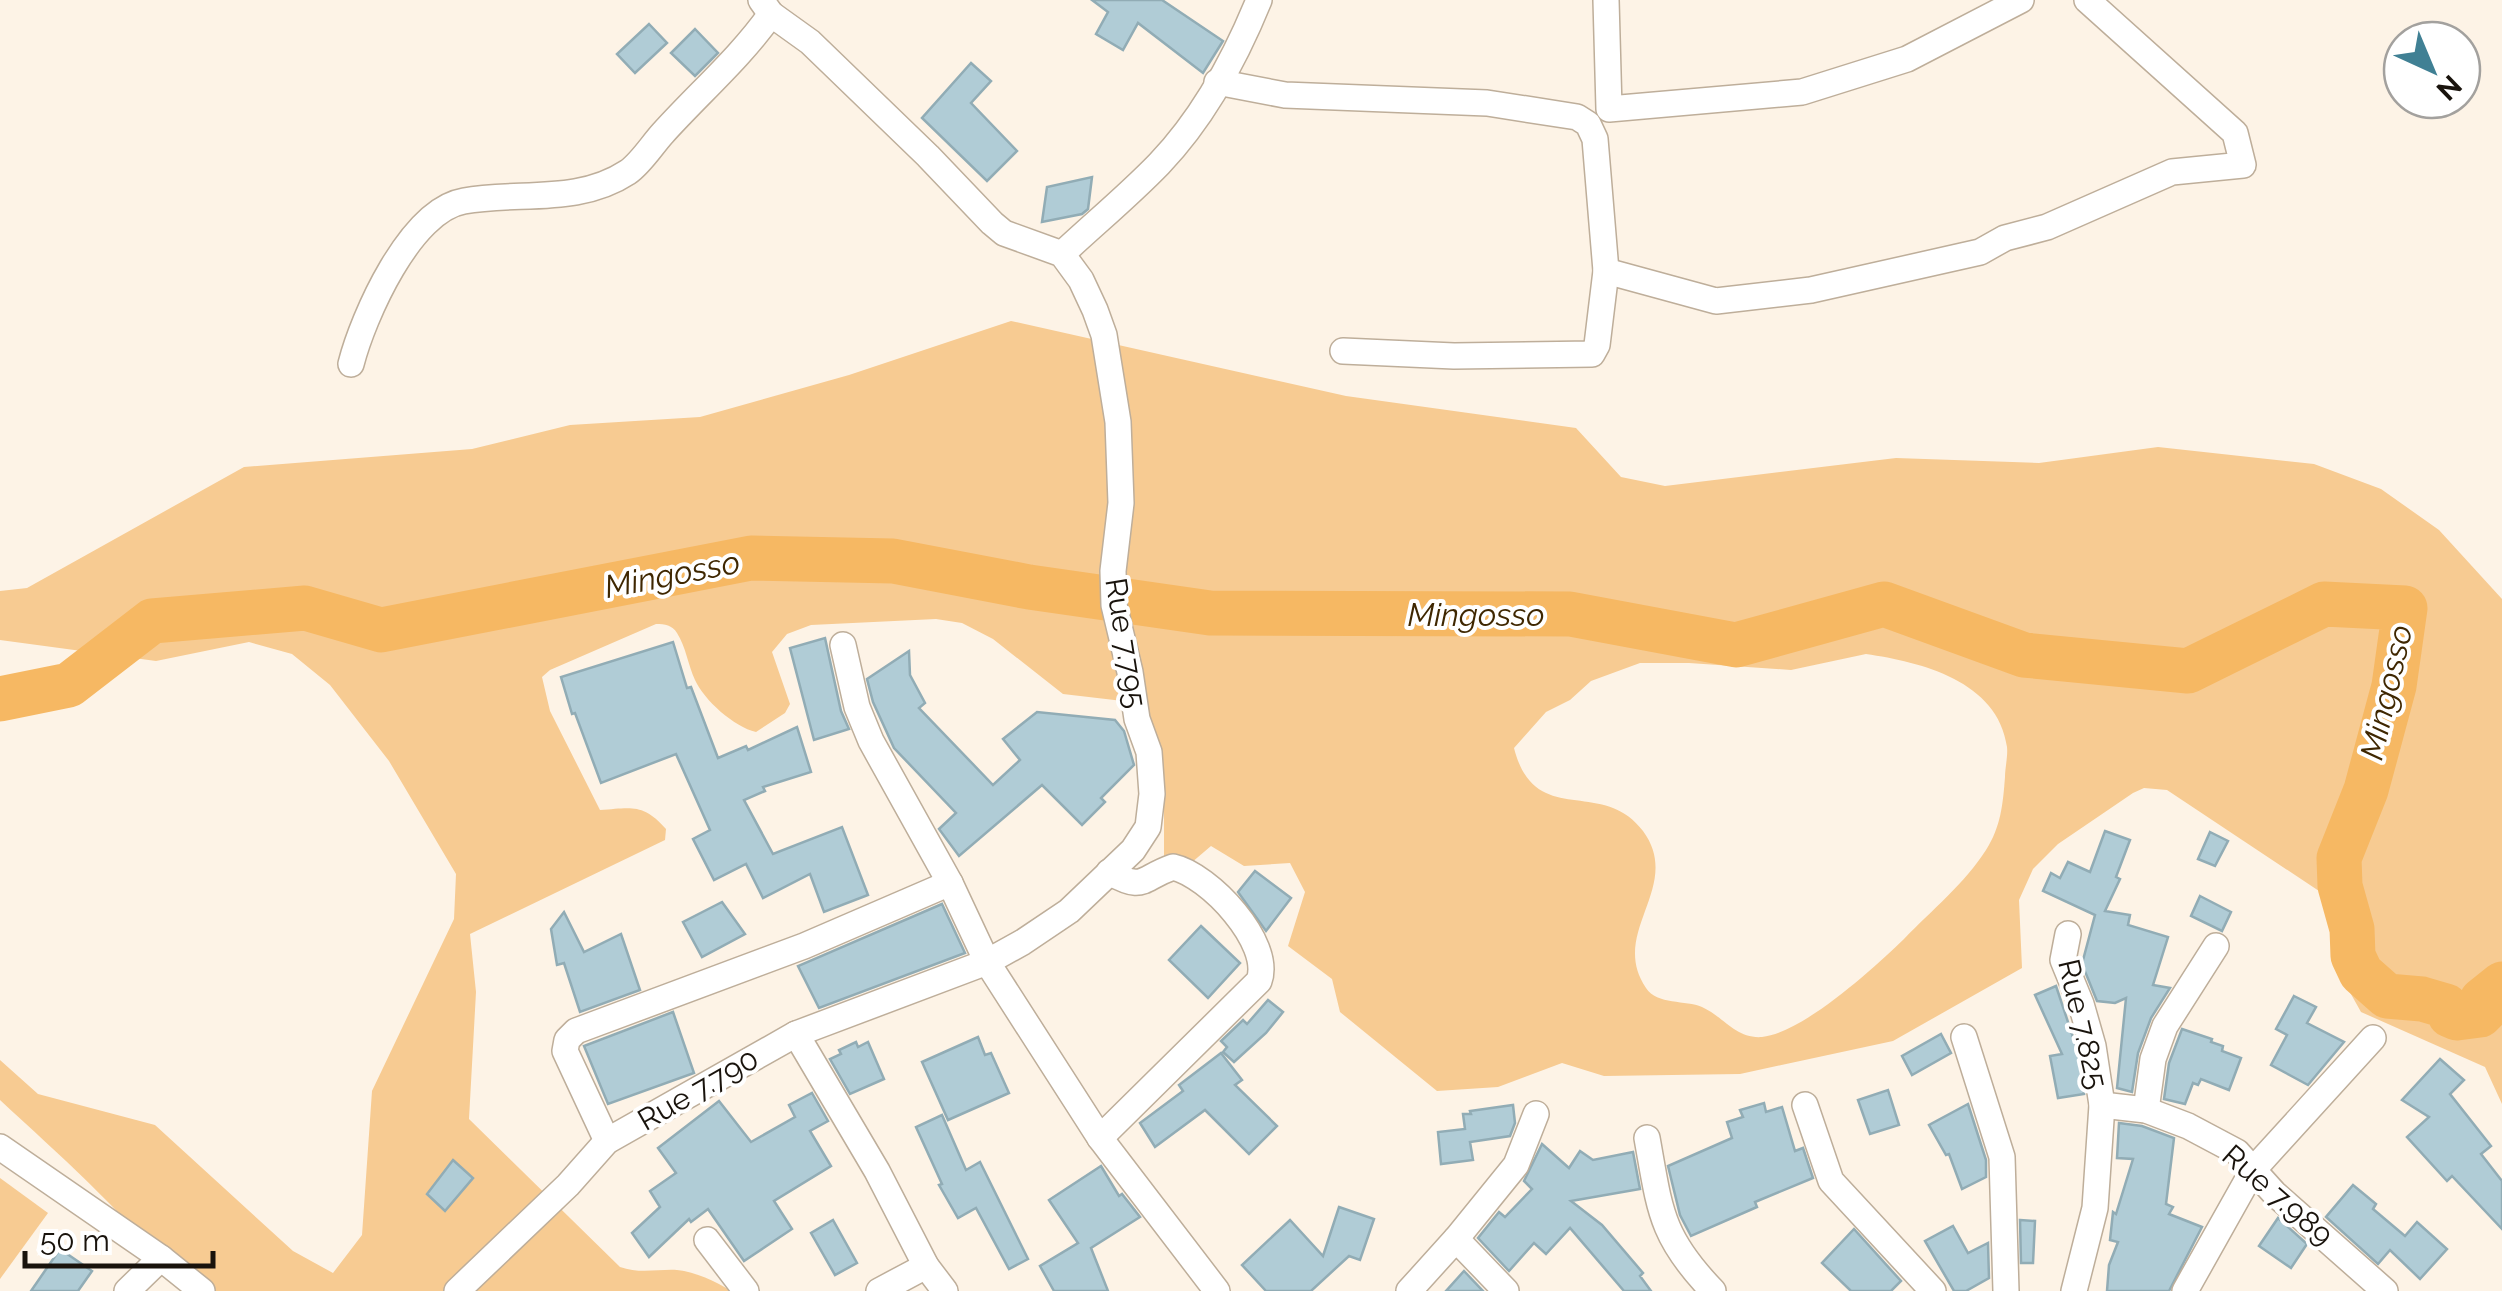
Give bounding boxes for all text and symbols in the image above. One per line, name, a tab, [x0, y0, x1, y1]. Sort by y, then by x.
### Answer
north arrow	[2382, 20, 2482, 120]
text: N	[2430, 68, 2468, 107]
water label: Mingosso	[601, 543, 743, 605]
street label: Rue 7.795	[1098, 575, 1154, 711]
water label: Mingosso	[1407, 596, 1545, 633]
water label: Mingosso	[2353, 621, 2419, 763]
street label: Rue 7.825	[2051, 956, 2115, 1092]
street label: Rue 7.790	[632, 1041, 764, 1137]
street label: Rue 7.989	[2216, 1137, 2340, 1253]
scale bar	[25, 1206, 212, 1268]
text: 50 m	[40, 1223, 110, 1258]

